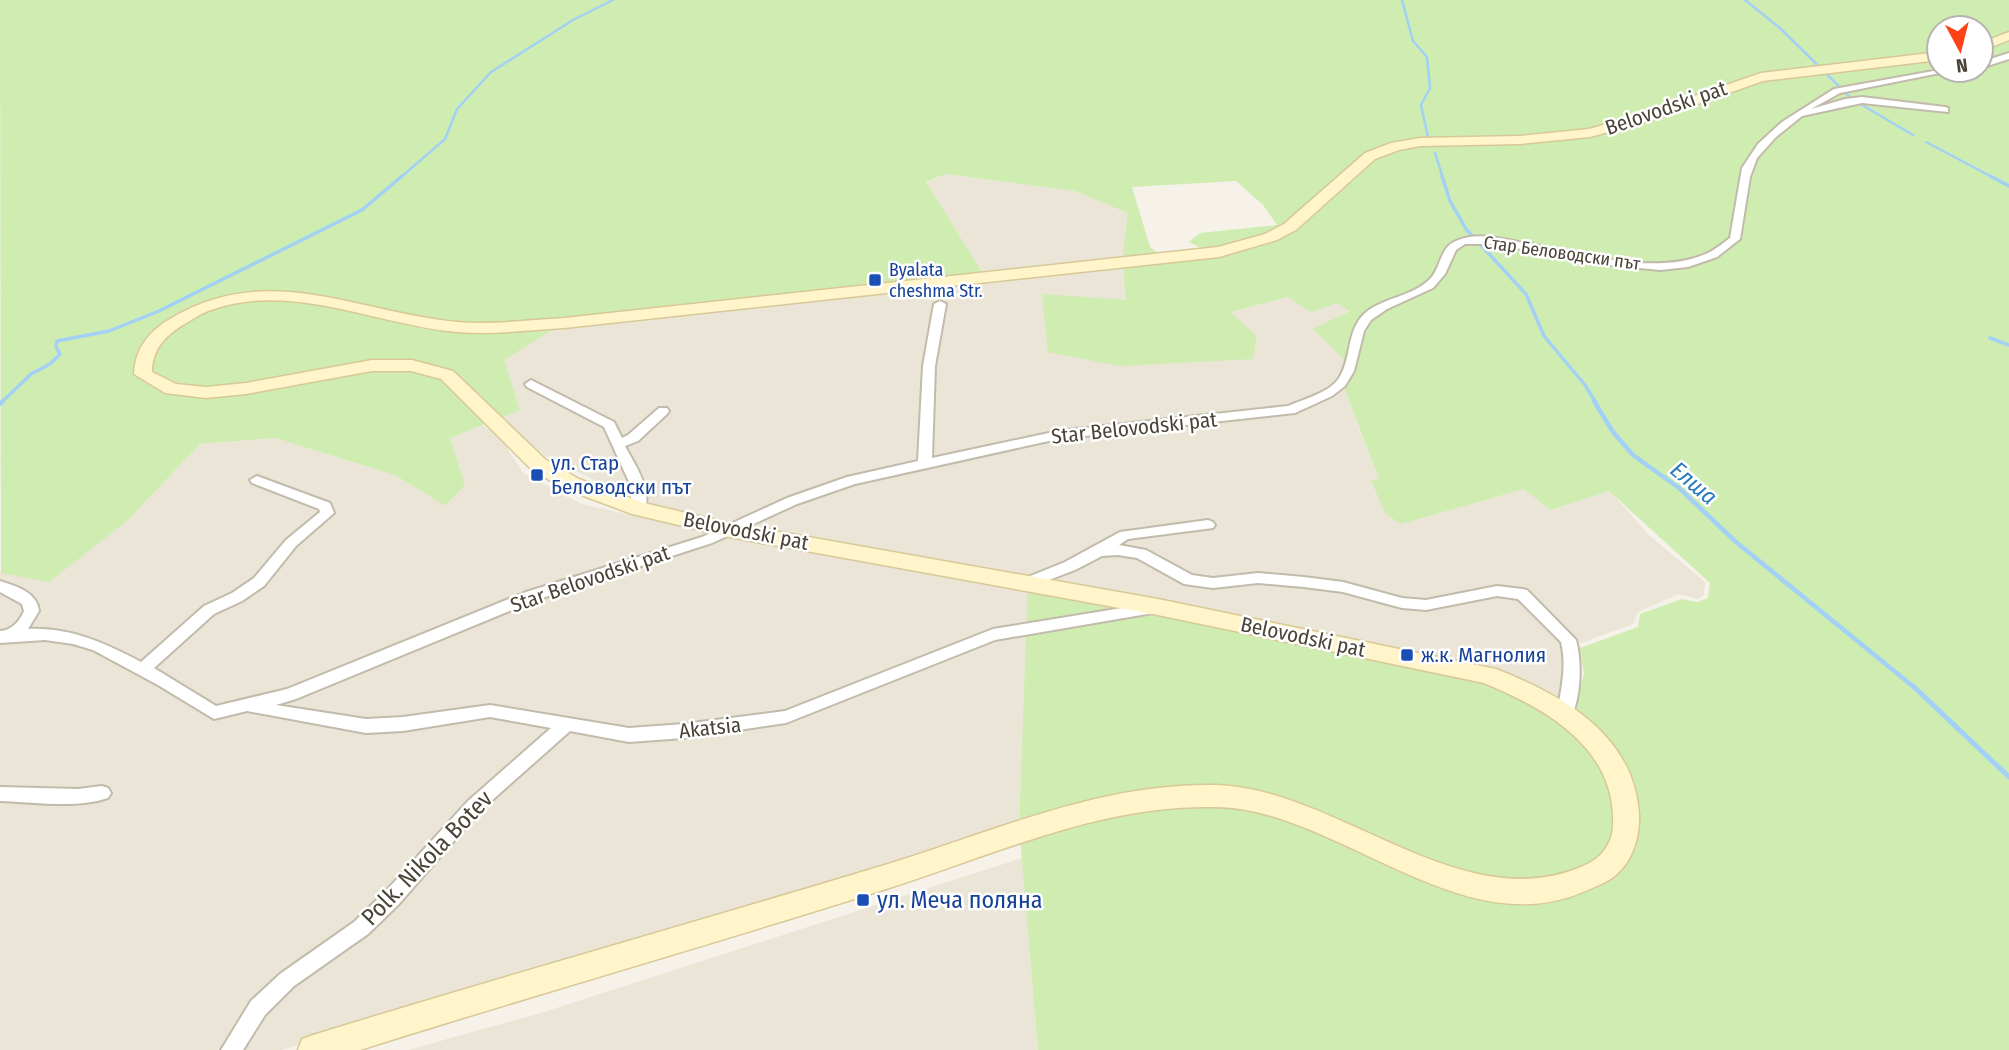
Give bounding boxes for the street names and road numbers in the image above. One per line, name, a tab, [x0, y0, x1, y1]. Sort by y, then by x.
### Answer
street label: Belovodski pat	[1602, 75, 1730, 141]
street label: Стар Беловодски път	[1482, 231, 1642, 275]
street label: Star Belovodski pat	[1050, 406, 1218, 450]
street label: Belovodski pat	[681, 506, 811, 556]
street label: Star Belovodski pat	[507, 540, 673, 618]
street label: Belovodski pat	[1238, 611, 1368, 663]
street label: Akatsia	[678, 712, 742, 744]
street label: Polk. Nikola Botev	[356, 785, 499, 931]

